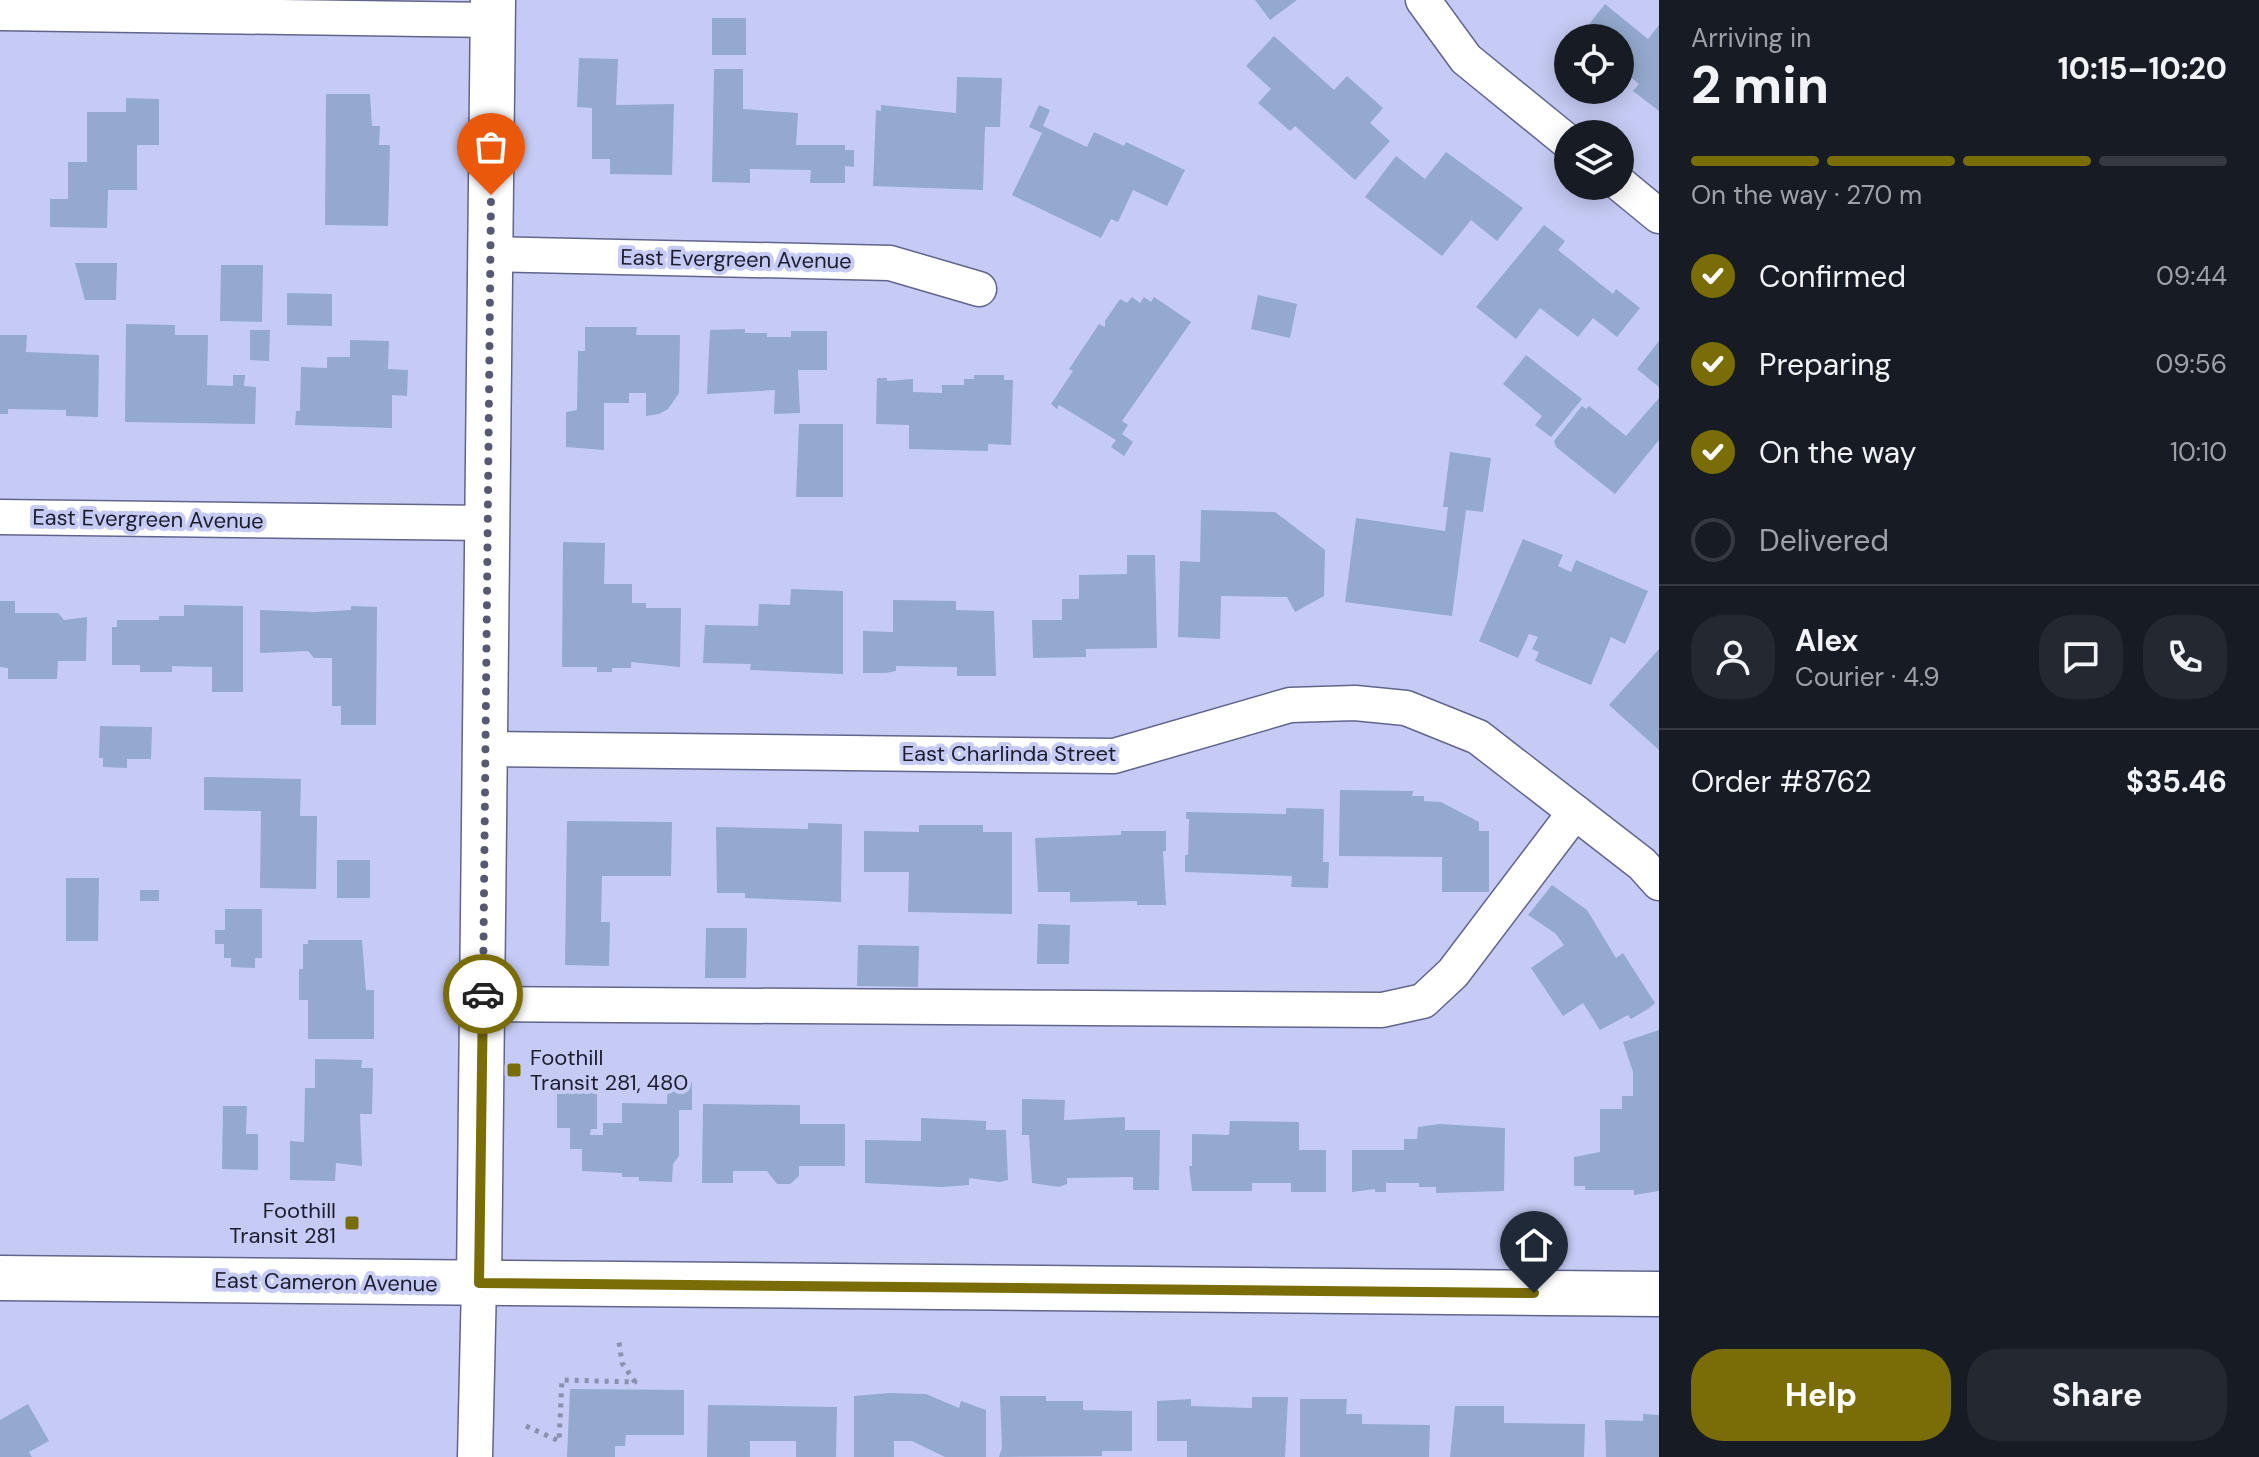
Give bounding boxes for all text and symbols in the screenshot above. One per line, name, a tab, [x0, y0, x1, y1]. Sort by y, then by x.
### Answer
text: Arriving in	[1691, 21, 1811, 55]
map controls	[1554, 24, 1634, 200]
button: locate	[1554, 24, 1634, 104]
text: 10:15–10:20	[2058, 49, 2227, 88]
text: 2 min	[1691, 51, 1829, 119]
pin	[457, 113, 525, 195]
button: layers	[1554, 120, 1634, 200]
icon: bag	[469, 125, 513, 169]
text: On the way · 270 m	[1691, 178, 1922, 212]
street label: East Evergreen Avenue	[620, 242, 852, 276]
icon: check	[1691, 254, 1735, 298]
text: Confirmed	[1759, 257, 1906, 296]
text: 09:44	[2156, 259, 2227, 293]
icon: check	[1691, 342, 1735, 386]
text: Preparing	[1759, 345, 1891, 384]
text: 09:56	[2155, 347, 2227, 381]
icon: check	[1691, 430, 1735, 474]
text: On the way	[1759, 433, 1916, 472]
text: 10:10	[2170, 435, 2227, 469]
street label: East Evergreen Avenue	[32, 502, 264, 536]
text: Delivered	[1759, 521, 1889, 560]
button: person	[1691, 615, 1775, 699]
button: chat	[2039, 615, 2123, 699]
button: phone	[2143, 615, 2227, 699]
text: Alex	[1795, 621, 1858, 660]
text: Courier · 4.9	[1795, 660, 1940, 694]
street label: East Charlinda Street	[902, 739, 1116, 768]
text: Order #8762	[1691, 762, 1872, 801]
text: $35.46	[2126, 762, 2227, 801]
courier	[443, 954, 523, 1034]
icon: car	[461, 972, 505, 1016]
place label: Foothill Transit 281, 480	[530, 1043, 688, 1097]
marker: Foothill Transit 281, 480	[505, 1061, 523, 1079]
place label: Foothill Transit 281	[229, 1196, 336, 1250]
pin	[1500, 1211, 1568, 1293]
marker: Foothill Transit 281	[343, 1214, 361, 1232]
icon: home	[1512, 1223, 1556, 1267]
street label: East Cameron Avenue	[214, 1266, 438, 1298]
button: Help	[1691, 1349, 1951, 1441]
button: Share	[1967, 1349, 2227, 1441]

